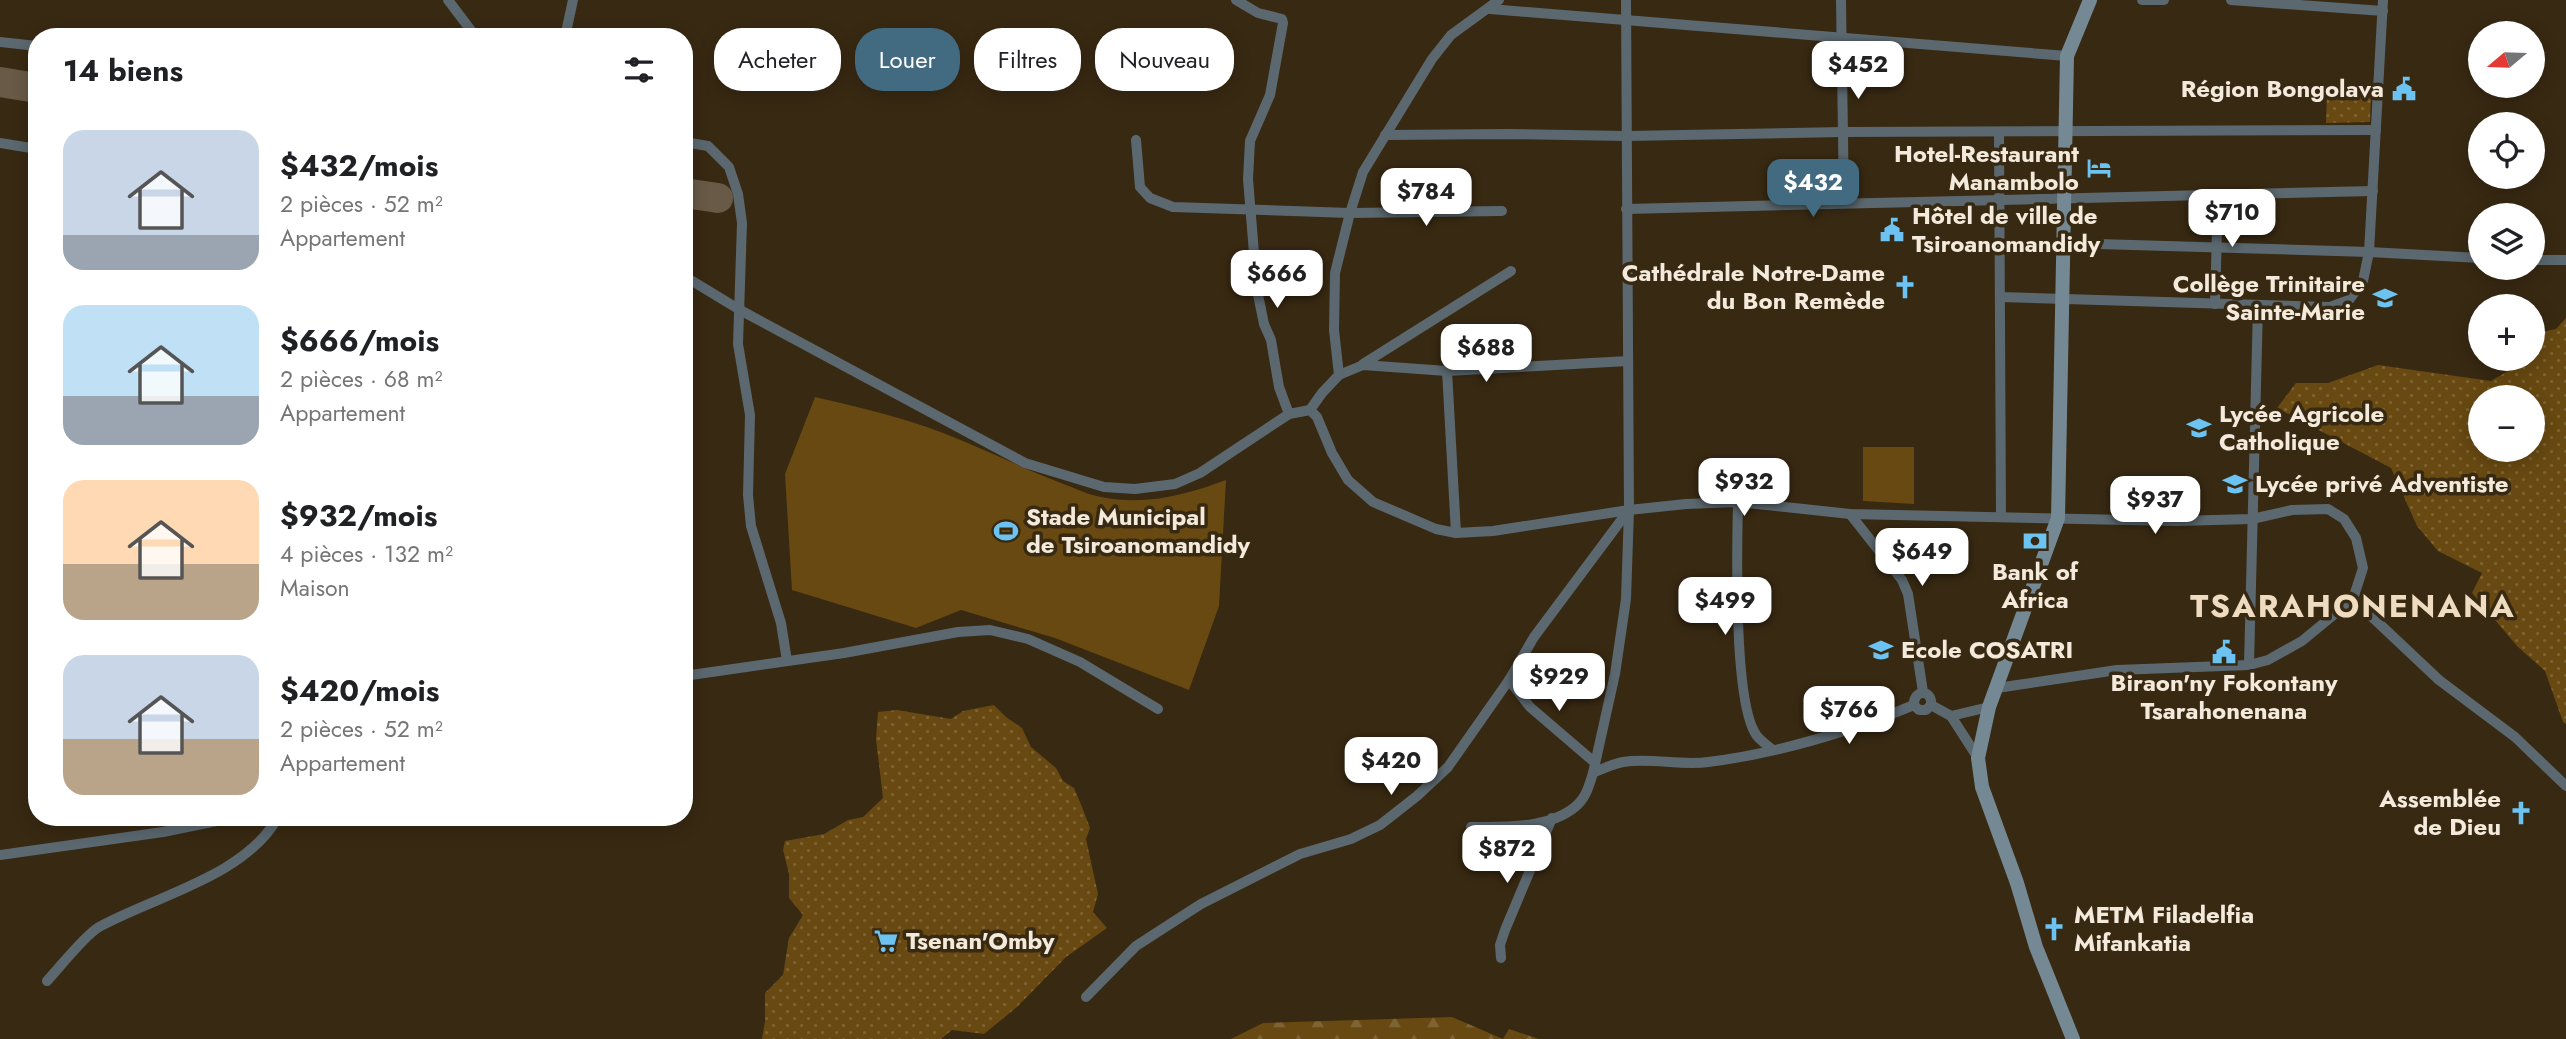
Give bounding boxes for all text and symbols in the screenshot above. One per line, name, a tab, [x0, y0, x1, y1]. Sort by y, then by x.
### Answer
north arrow	[2468, 21, 2544, 98]
map controls	[2468, 21, 2545, 462]
chip: Acheter	[714, 28, 841, 91]
chip: Louer	[855, 28, 960, 91]
chip: Filtres	[974, 28, 1081, 91]
chip: Nouveau	[1095, 28, 1234, 91]
pin: $452	[1817, 42, 1899, 101]
text: $452	[1828, 47, 1888, 81]
text: 14 biens	[63, 49, 183, 92]
icon: filters	[620, 51, 658, 89]
place label: Région Bongolava	[2181, 71, 2384, 106]
public building icon: Région Bongolava	[2390, 75, 2418, 103]
button: locate	[2468, 112, 2545, 189]
place label: Hotel-Restaurant Manambolo	[1894, 136, 2079, 199]
text: $432/mois	[280, 144, 438, 187]
hotel icon: Hotel-Restaurant Manambolo	[2085, 154, 2113, 182]
icon: home	[119, 158, 203, 242]
pin: $432	[1772, 160, 1854, 219]
text: $432	[1783, 165, 1843, 199]
pin: $784	[1385, 168, 1467, 228]
text: $784	[1397, 174, 1455, 208]
text: 2 pièces · 52 m²	[280, 187, 443, 221]
pin: $710	[2191, 190, 2273, 249]
text: $710	[2204, 195, 2260, 229]
place label: Hôtel de ville de Tsiroanomandidy	[1912, 198, 2101, 261]
button: layers	[2468, 203, 2545, 280]
public building icon: Hôtel de ville de Tsiroanomandidy	[1878, 216, 1906, 244]
text: Appartement	[280, 221, 405, 255]
pin: $666	[1236, 250, 1318, 310]
place label: Cathédrale Notre-Dame du Bon Remède	[1622, 255, 1885, 318]
text: $666	[1247, 256, 1307, 290]
place label: Collège Trinitaire Sainte-Marie	[2173, 266, 2365, 329]
church icon: Cathédrale Notre-Dame du Bon Remède	[1891, 273, 1919, 301]
school or university icon: Collège Trinitaire Sainte-Marie	[2371, 284, 2399, 312]
button: +	[2468, 294, 2545, 371]
text: $666/mois	[280, 319, 439, 362]
pin: $688	[1445, 324, 1527, 384]
text: $688	[1457, 330, 1515, 364]
icon: home	[119, 333, 203, 417]
text: 2 pièces · 68 m²	[280, 362, 442, 396]
button: −	[2468, 385, 2545, 462]
text: Appartement	[280, 396, 405, 430]
place label: Lycée Agricole Catholique	[2219, 396, 2384, 459]
school or university icon: Lycée Agricole Catholique	[2185, 414, 2213, 442]
pin: $932	[1703, 458, 1785, 518]
text: $932	[1714, 464, 1774, 498]
place label: Lycée privé Adventiste	[2255, 466, 2509, 501]
school or university icon: Lycée privé Adventiste	[2221, 470, 2249, 498]
pin: $937	[2114, 476, 2196, 536]
text: $937	[2126, 482, 2184, 516]
text: $932/mois	[280, 494, 437, 537]
place label: Stade Municipal de Tsiroanomandidy	[1026, 499, 1251, 562]
icon: home	[119, 508, 203, 592]
sports icon: Stade Municipal de Tsiroanomandidy	[992, 517, 1020, 545]
bank icon: Bank of Africa	[2021, 527, 2049, 555]
pin: $649	[1881, 528, 1963, 588]
text: $649	[1891, 534, 1953, 568]
text: 4 pièces · 132 m²	[280, 537, 453, 571]
place label: Bank of Africa	[1992, 554, 2080, 617]
text: Maison	[280, 571, 350, 605]
pin: $499	[1684, 578, 1766, 637]
text: $499	[1694, 583, 1756, 617]
district label: TSARAHONENANA	[2190, 583, 2516, 629]
place label: Ecole COSATRI	[1901, 632, 2073, 667]
school or university icon: Ecole COSATRI	[1867, 636, 1895, 664]
public building icon: Biraon'ny Fokontany Tsarahonenana	[2210, 638, 2238, 666]
pin: $929	[1518, 654, 1600, 713]
text: $929	[1529, 659, 1589, 693]
place label: Biraon'ny Fokontany Tsarahonenana	[2110, 665, 2338, 728]
text: $420/mois	[280, 669, 440, 712]
icon: home	[119, 683, 203, 767]
pin: $766	[1808, 686, 1890, 746]
text: $766	[1820, 692, 1878, 726]
text: 2 pièces · 52 m²	[280, 712, 443, 746]
pin: $420	[1350, 738, 1432, 797]
text: $420	[1361, 743, 1421, 777]
text: Appartement	[280, 746, 405, 780]
place label: Assemblée de Dieu	[2378, 781, 2501, 844]
church icon: Assemblée de Dieu	[2507, 799, 2535, 827]
pin: $872	[1466, 826, 1548, 885]
text: $872	[1478, 831, 1536, 865]
place label: METM Filadelfia Mifankatia	[2074, 897, 2254, 960]
church icon: METM Filadelfia Mifankatia	[2040, 915, 2068, 943]
place label: Tsenan'Omby	[906, 923, 1055, 958]
supermarket icon: Tsenan'Omby	[872, 927, 900, 955]

